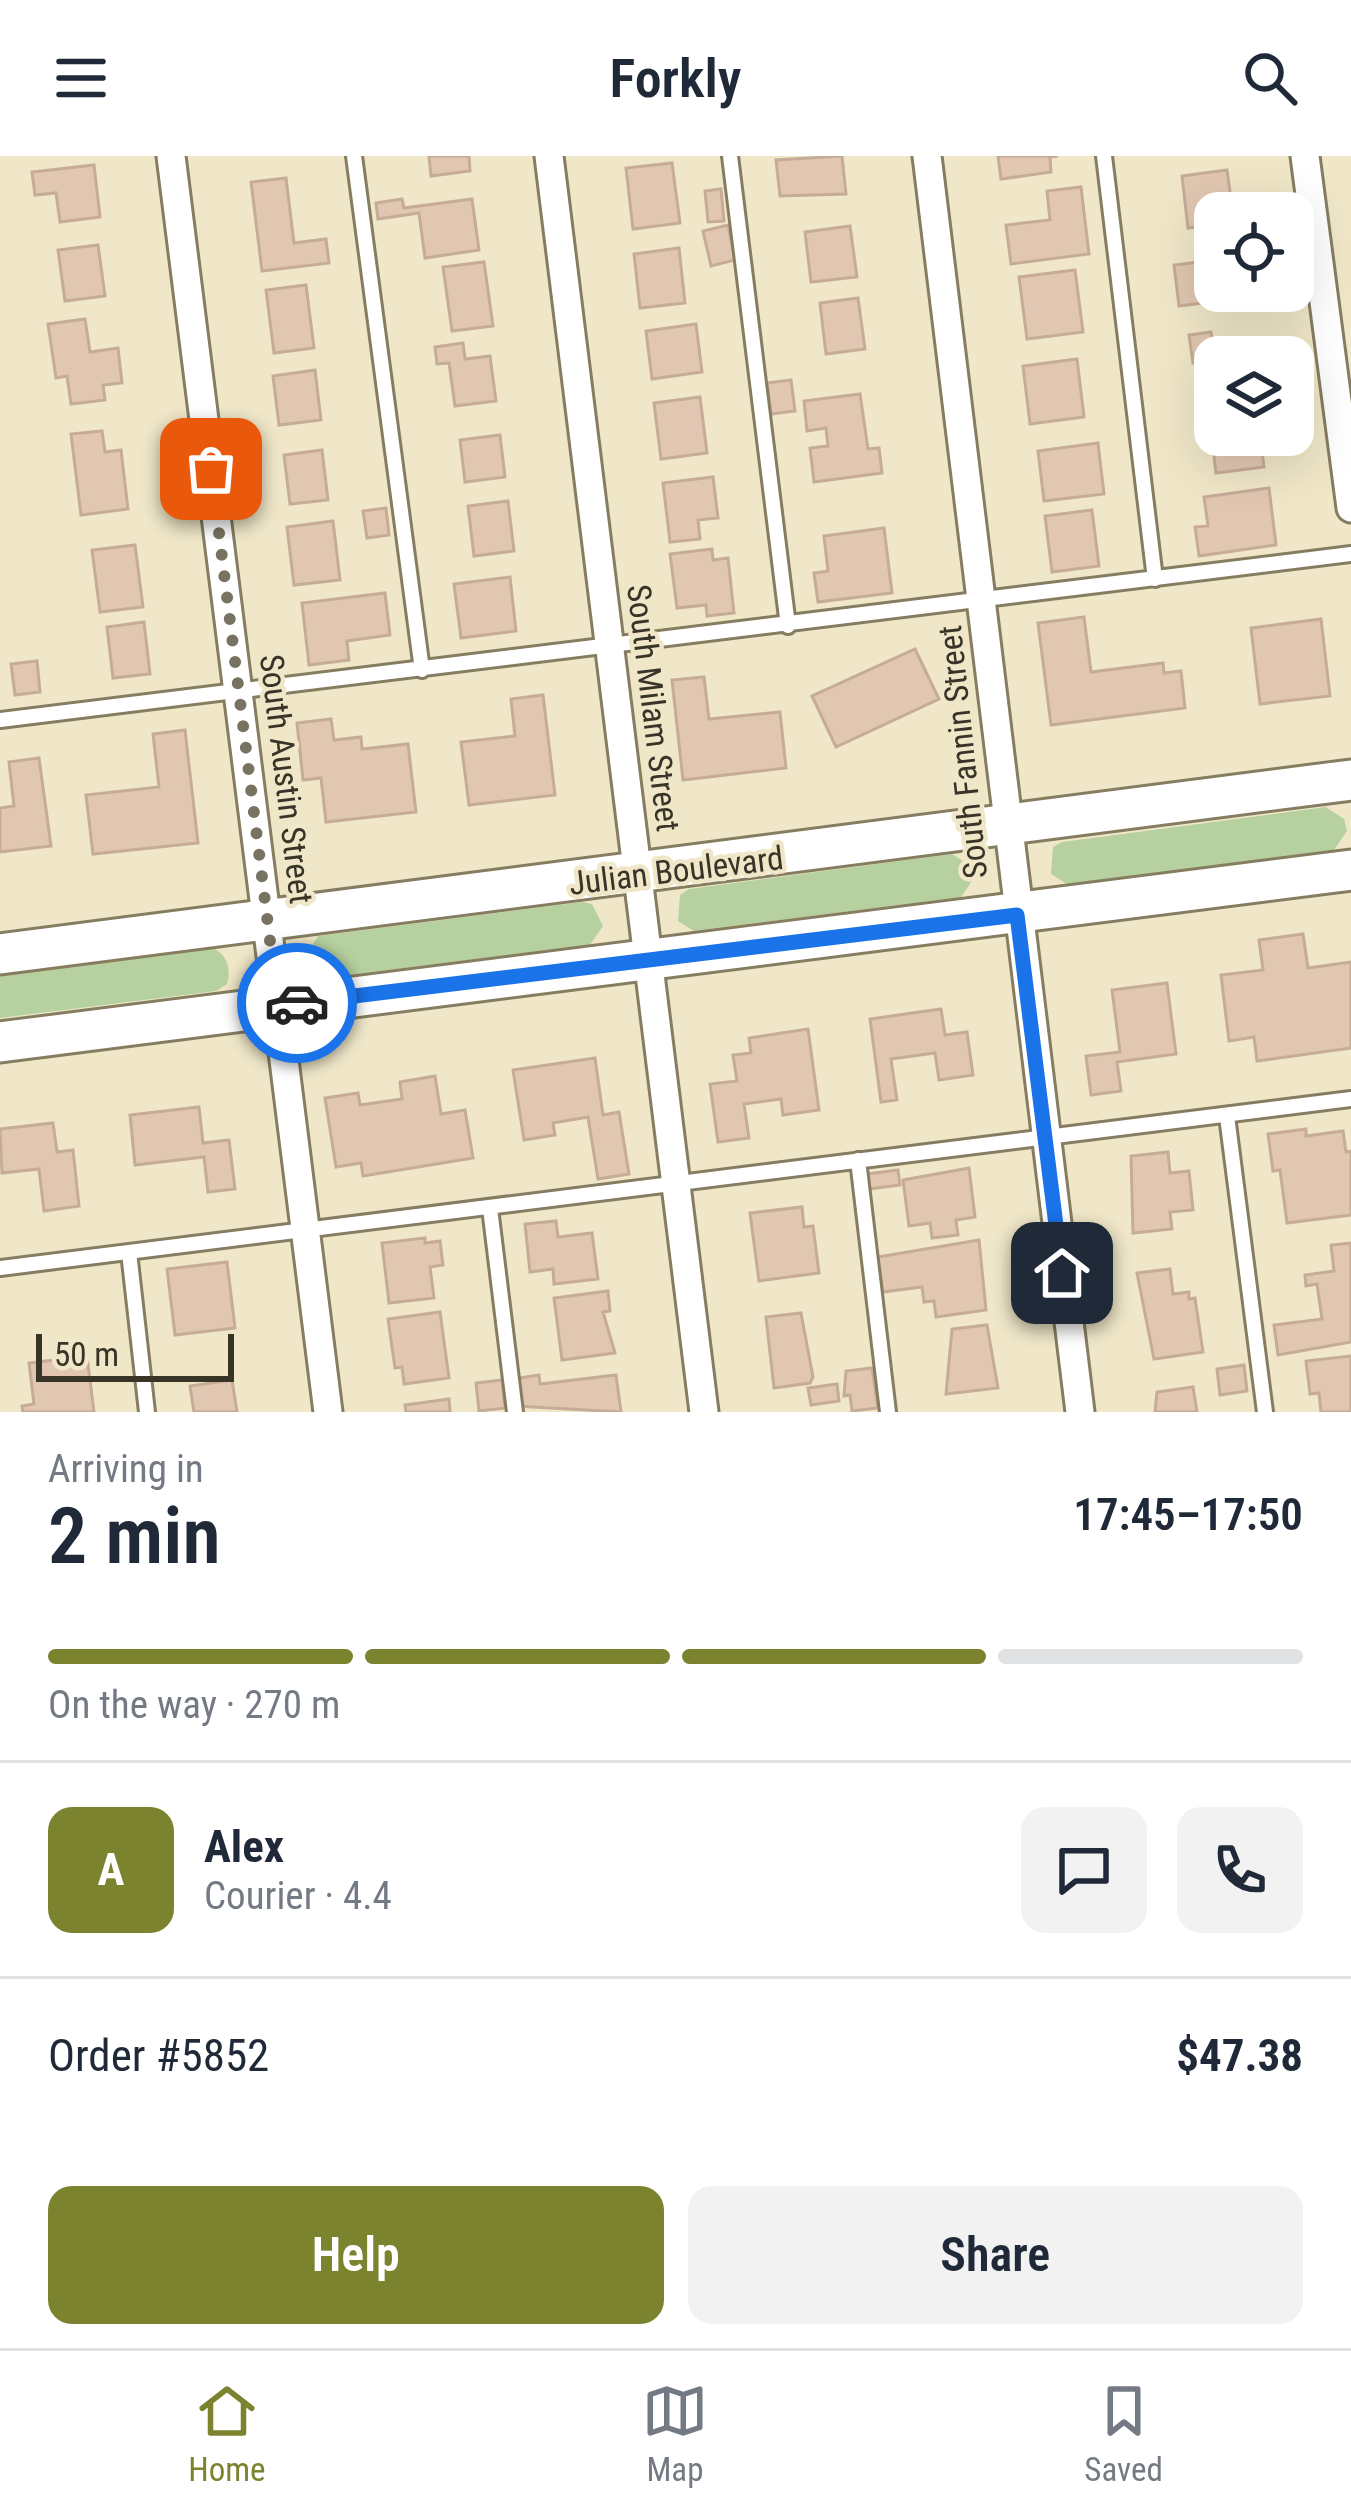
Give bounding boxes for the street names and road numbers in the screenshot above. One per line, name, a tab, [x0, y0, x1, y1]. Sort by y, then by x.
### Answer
street label: South Milam Street	[619, 582, 688, 834]
street label: South Fannin Street	[930, 623, 995, 881]
street label: South Austin Street	[252, 652, 321, 906]
street label: Julian Boulevard	[567, 838, 785, 903]

